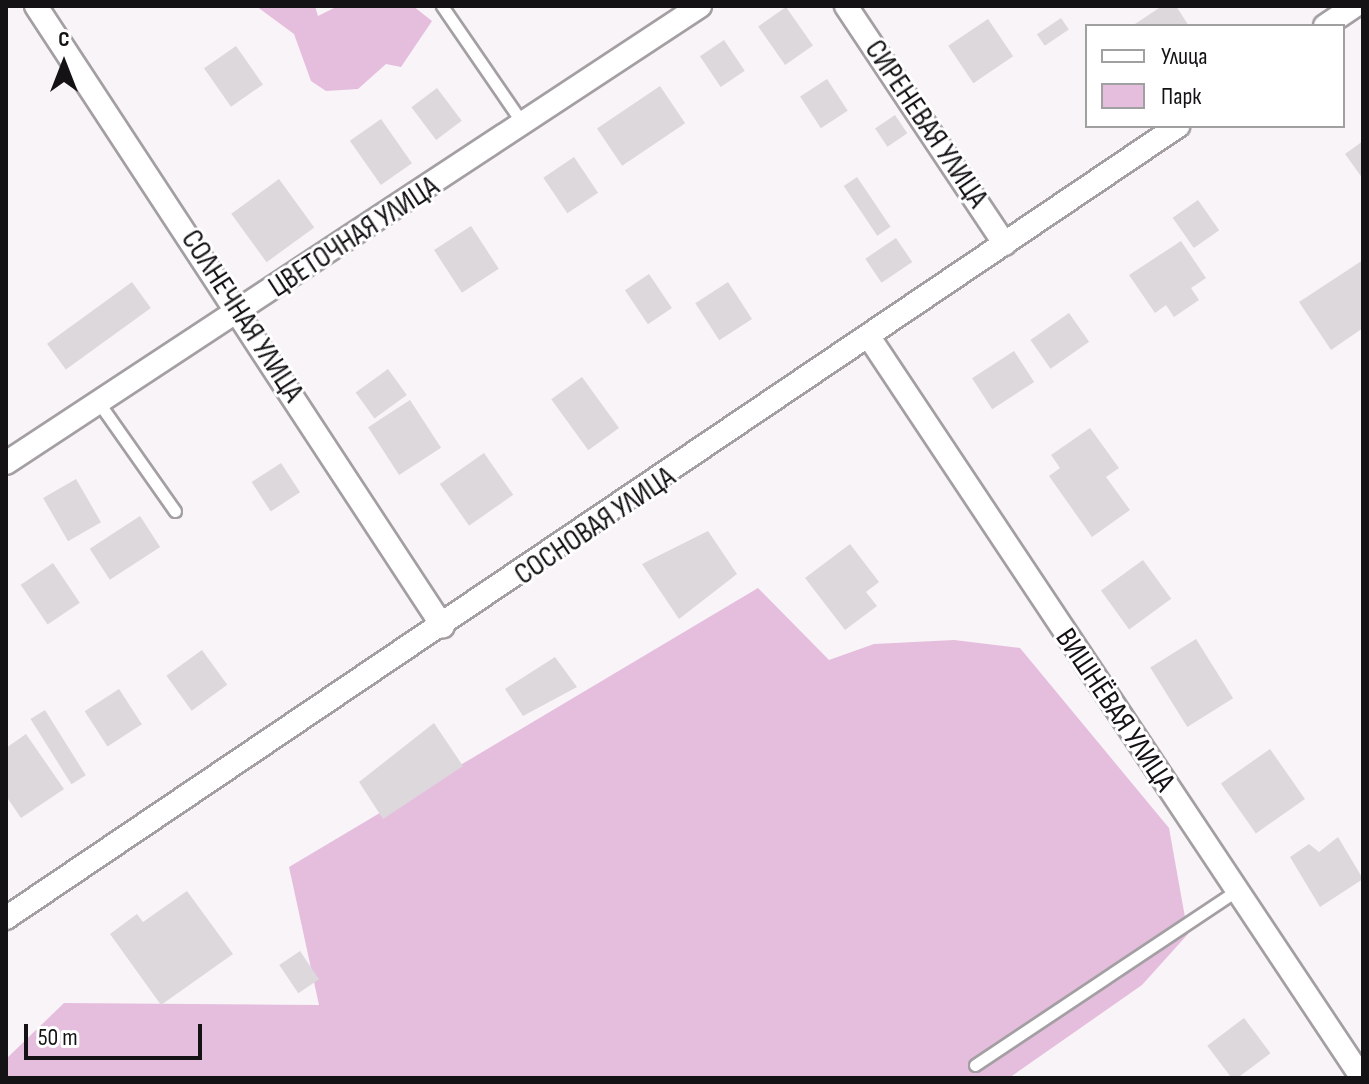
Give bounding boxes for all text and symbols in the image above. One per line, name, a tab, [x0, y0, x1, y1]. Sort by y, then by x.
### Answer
north arrow	[24, 24, 104, 104]
legend	[1085, 24, 1345, 128]
text: С	[58, 26, 70, 53]
street label: СИРЕНЕВАЯ УЛИЦА	[857, 33, 995, 215]
text: Улица	[1161, 42, 1207, 71]
text: Парк	[1161, 82, 1201, 111]
street label: ЦВЕТОЧНАЯ УЛИЦА	[262, 169, 446, 305]
street label: СОЛНЕЧНАЯ УЛИЦА	[173, 223, 311, 409]
street label: СОСНОВАЯ УЛИЦА	[508, 459, 682, 593]
street label: ВИШНЁВАЯ УЛИЦА	[1047, 622, 1183, 798]
scale bar	[28, 1008, 206, 1058]
text: 50 m	[38, 1023, 78, 1052]

